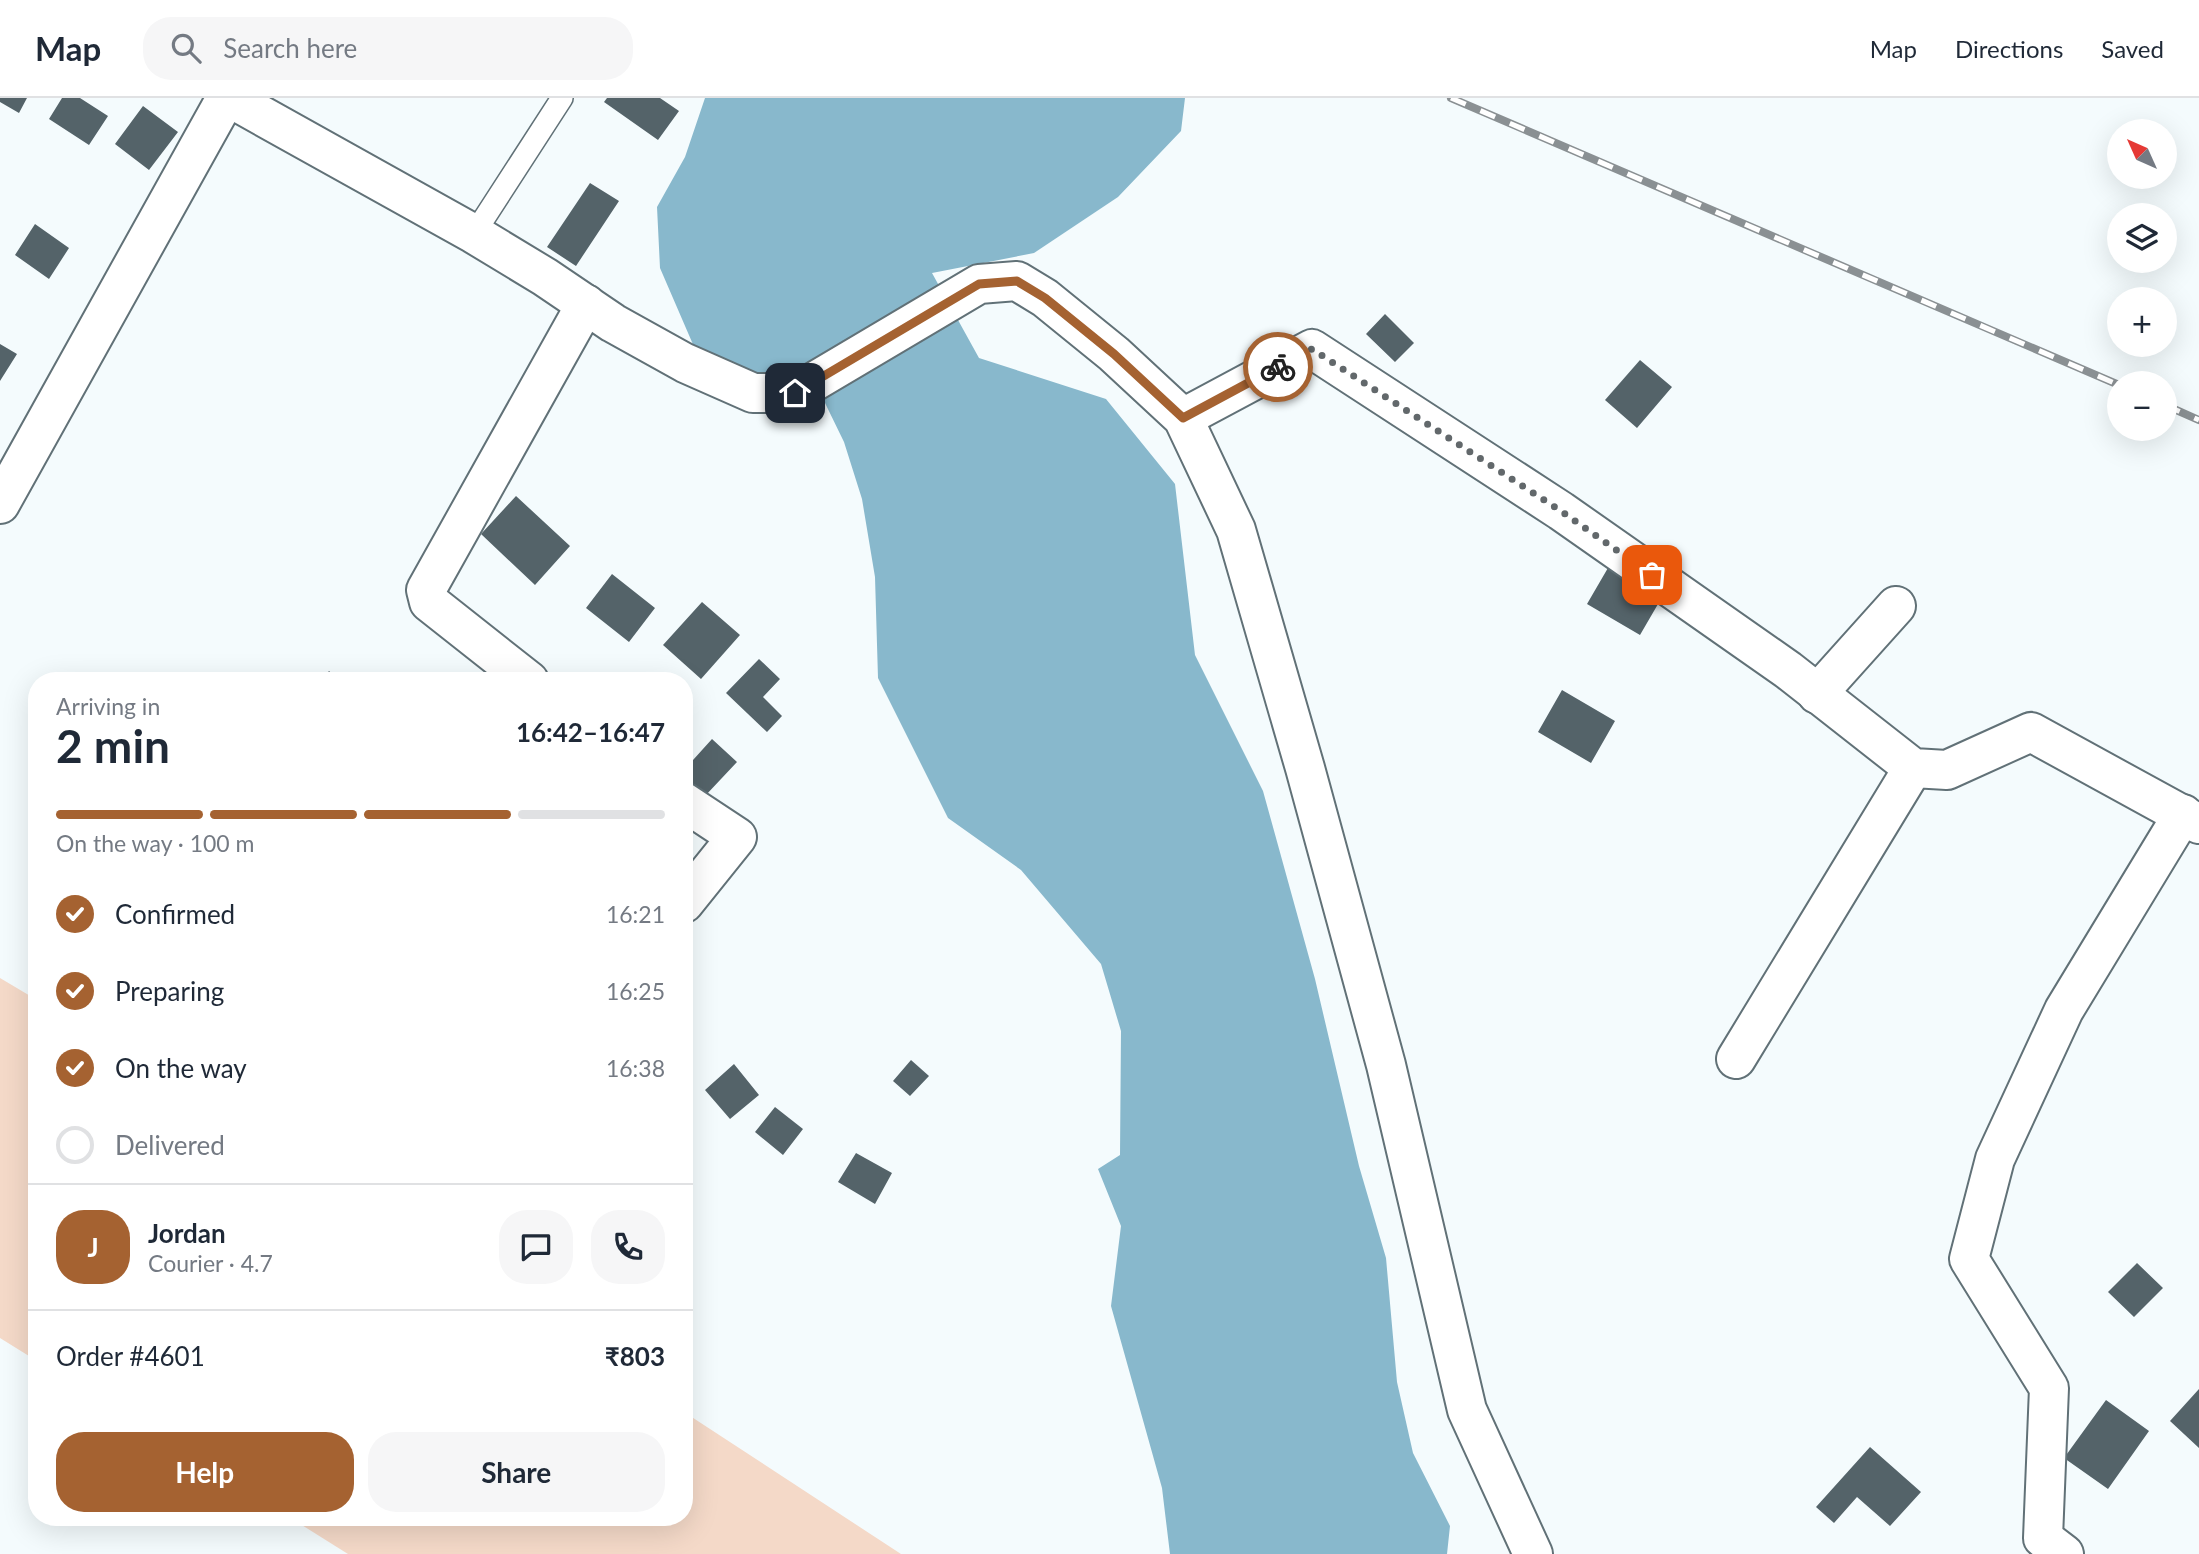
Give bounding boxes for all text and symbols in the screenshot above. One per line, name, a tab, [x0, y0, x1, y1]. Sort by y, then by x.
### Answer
search box	[143, 17, 633, 80]
text: Map	[35, 28, 101, 68]
icon: search	[167, 29, 205, 67]
text: Search here	[223, 32, 357, 64]
text: Map	[1870, 34, 1917, 63]
text: Directions	[1955, 34, 2063, 63]
text: Saved	[2101, 34, 2164, 63]
north arrow	[2107, 119, 2177, 189]
map controls	[2107, 119, 2177, 441]
button: layers	[2107, 203, 2177, 273]
button: +	[2107, 287, 2177, 357]
courier	[1243, 332, 1313, 402]
icon: bike	[1259, 348, 1297, 386]
pin	[765, 363, 825, 423]
button: −	[2107, 371, 2177, 441]
icon: home	[776, 374, 814, 412]
pin	[1622, 545, 1682, 605]
icon: bag	[1633, 556, 1671, 594]
text: Arriving in	[56, 692, 160, 720]
text: 16:42–16:47	[516, 716, 665, 748]
text: 2 min	[56, 718, 170, 773]
text: On the way · 100 m	[56, 829, 255, 857]
icon: check	[56, 895, 94, 933]
text: Confirmed	[115, 898, 235, 930]
text: 16:21	[606, 900, 665, 928]
icon: check	[56, 972, 94, 1010]
text: Preparing	[115, 975, 224, 1007]
text: 16:25	[606, 977, 665, 1005]
icon: check	[56, 1049, 94, 1087]
text: On the way	[115, 1052, 247, 1084]
text: 16:38	[606, 1054, 665, 1082]
text: Delivered	[115, 1129, 225, 1161]
button: chat	[499, 1210, 573, 1284]
button: phone	[591, 1210, 665, 1284]
text: Jordan	[148, 1217, 226, 1249]
text: J	[87, 1231, 99, 1263]
text: Courier · 4.7	[148, 1249, 273, 1277]
text: Order #4601	[56, 1340, 205, 1372]
text: ₹803	[605, 1340, 665, 1372]
button: Help	[56, 1432, 354, 1512]
button: Share	[368, 1432, 665, 1512]

